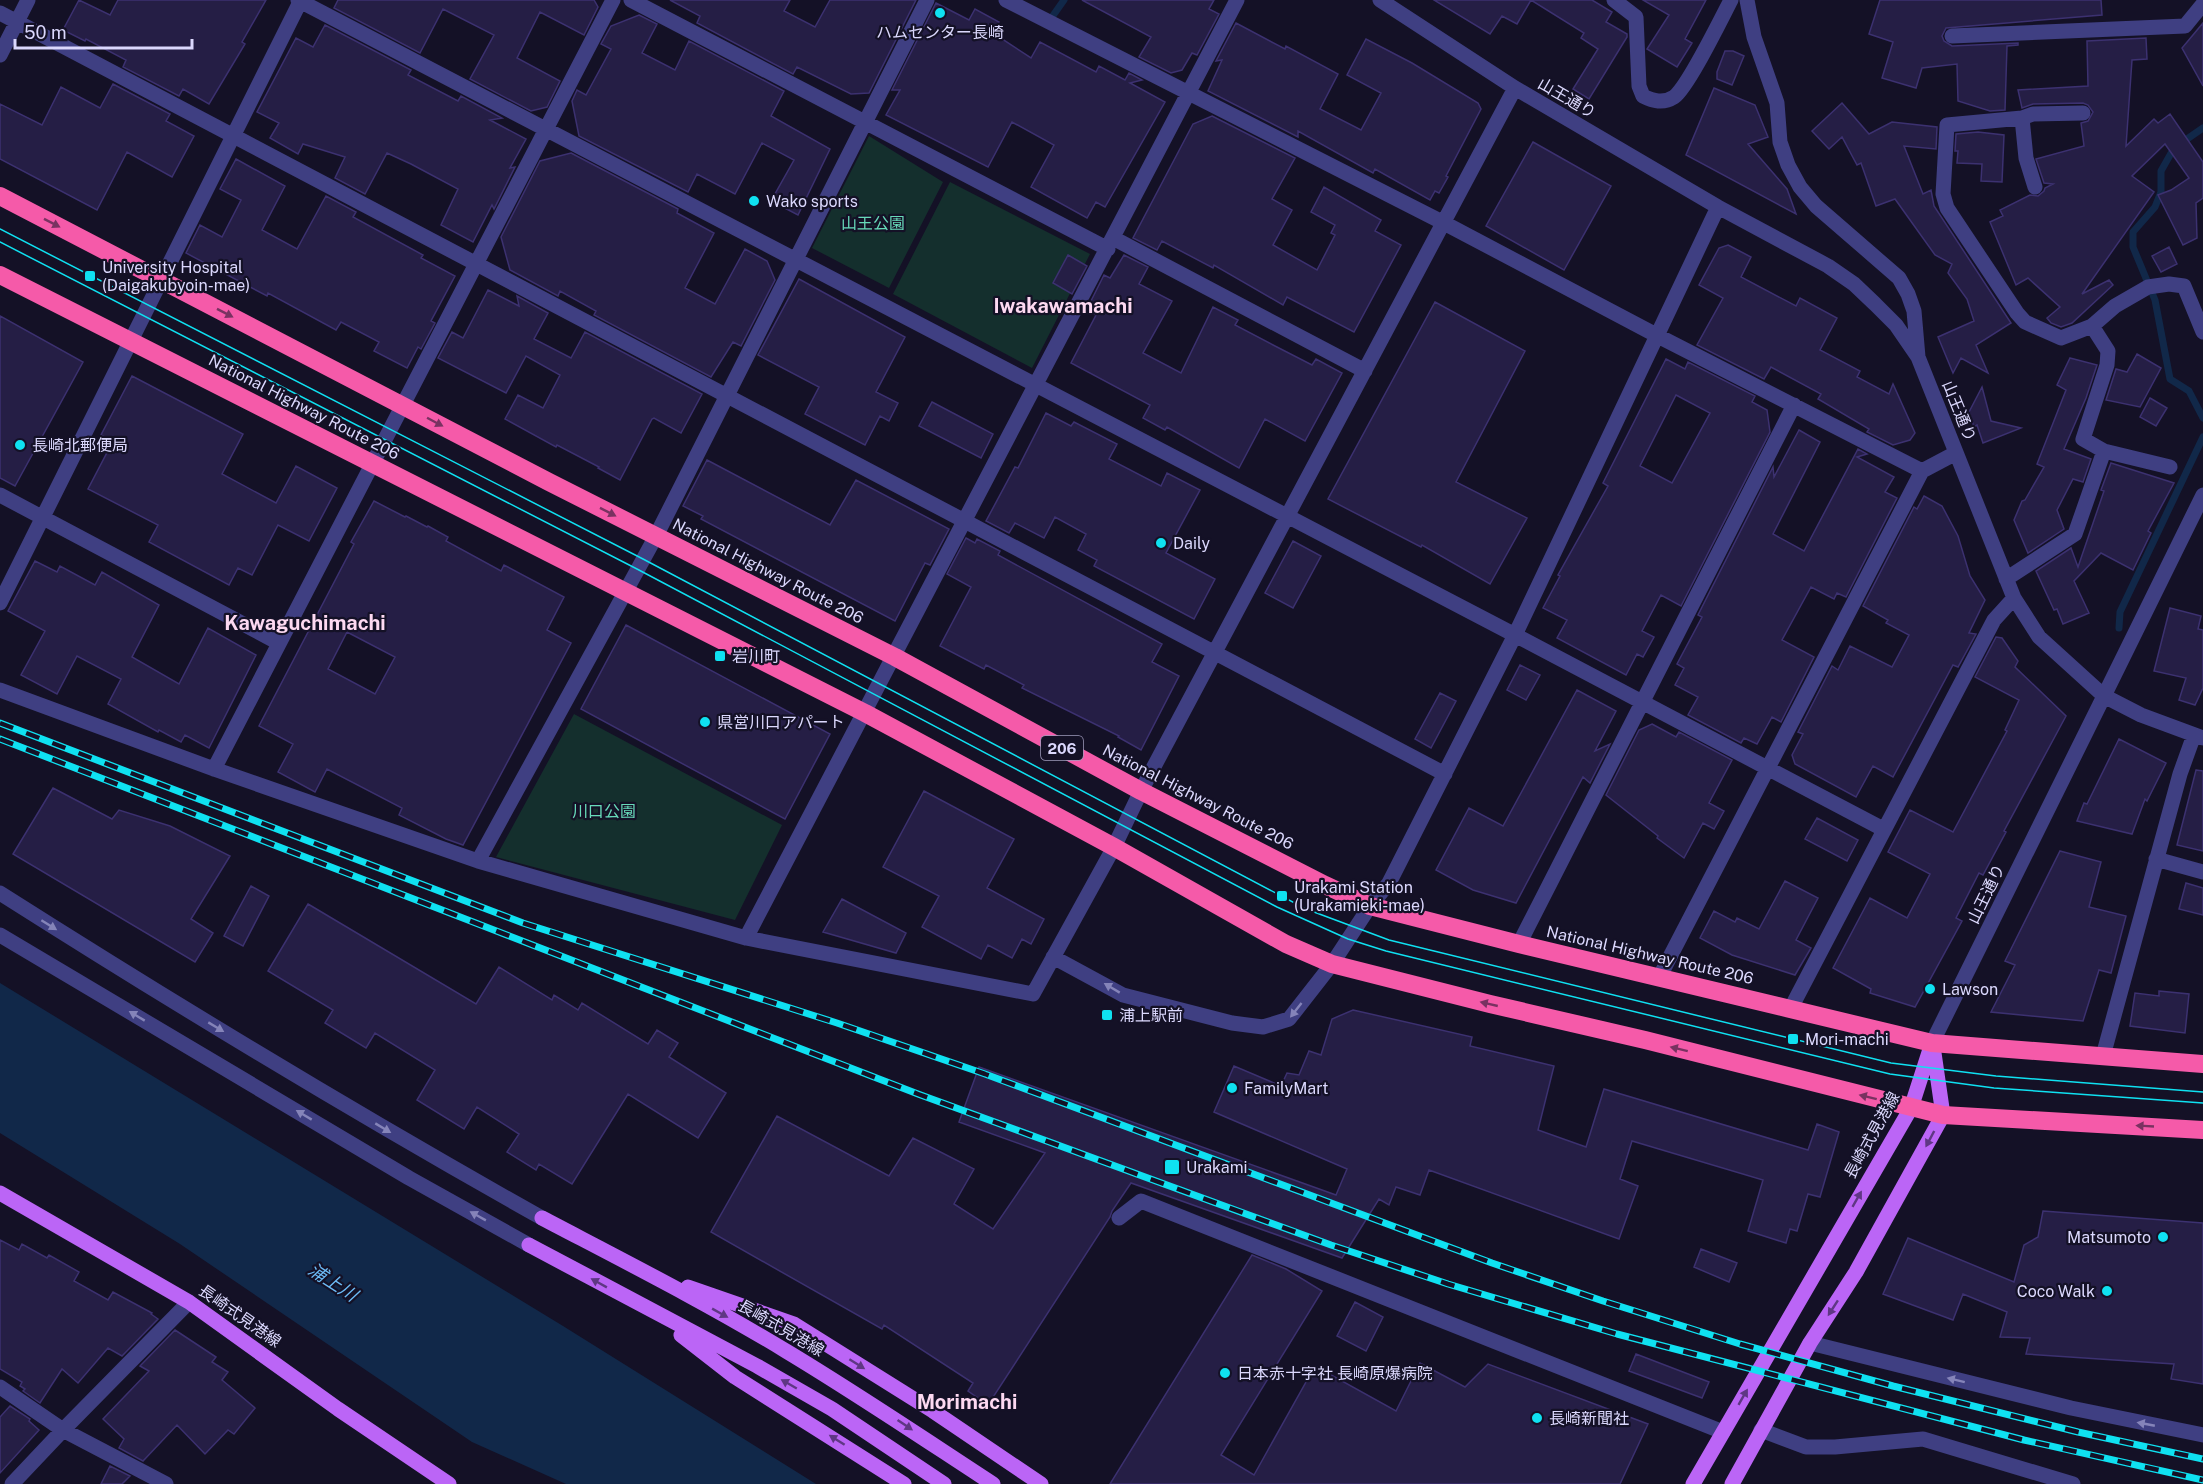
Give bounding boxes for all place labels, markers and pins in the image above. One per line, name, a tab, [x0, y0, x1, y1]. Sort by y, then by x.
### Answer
marker: ハムセンター長崎	[933, 6, 947, 20]
place label: ハムセンター長崎	[876, 23, 1004, 42]
place label: Wako sports	[766, 192, 858, 211]
marker: Wako sports	[747, 194, 761, 208]
place label: University Hospital (Daigakubyoin-mae)	[102, 258, 250, 295]
marker: University Hospital (Daigakubyoin-mae)	[83, 269, 97, 283]
place label: 長崎北郵便局	[32, 436, 128, 455]
marker: 長崎北郵便局	[13, 438, 27, 452]
place label: Daily	[1173, 534, 1211, 553]
marker: Daily	[1154, 536, 1168, 550]
place label: 岩川町	[732, 647, 780, 666]
marker: 岩川町	[713, 649, 727, 663]
place label: 県営川口アパート	[717, 713, 845, 732]
marker: 県営川口アパート	[698, 715, 712, 729]
place label: Urakami Station (Urakamieki-mae)	[1294, 878, 1425, 915]
marker: Urakami Station (Urakamieki-mae)	[1275, 889, 1289, 903]
place label: Lawson	[1942, 980, 1998, 999]
marker: Lawson	[1923, 982, 1937, 996]
place label: 浦上駅前	[1119, 1006, 1183, 1025]
marker: 浦上駅前	[1100, 1008, 1114, 1022]
place label: Mori-machi	[1805, 1030, 1889, 1049]
marker: Mori-machi	[1786, 1032, 1800, 1046]
place label: FamilyMart	[1244, 1079, 1328, 1098]
marker: FamilyMart	[1225, 1081, 1239, 1095]
marker: Urakami	[1163, 1158, 1181, 1176]
place label: Urakami	[1186, 1158, 1247, 1177]
place label: Matsumoto	[2067, 1228, 2151, 1247]
marker: Matsumoto	[2156, 1230, 2170, 1244]
place label: Coco Walk	[2017, 1282, 2095, 1301]
marker: Coco Walk	[2100, 1284, 2114, 1298]
place label: 日本赤十字社 長崎原爆病院	[1237, 1364, 1433, 1383]
marker: 日本赤十字社 長崎原爆病院	[1218, 1366, 1232, 1380]
place label: 長崎新聞社	[1549, 1409, 1629, 1428]
marker: 長崎新聞社	[1530, 1411, 1544, 1425]

